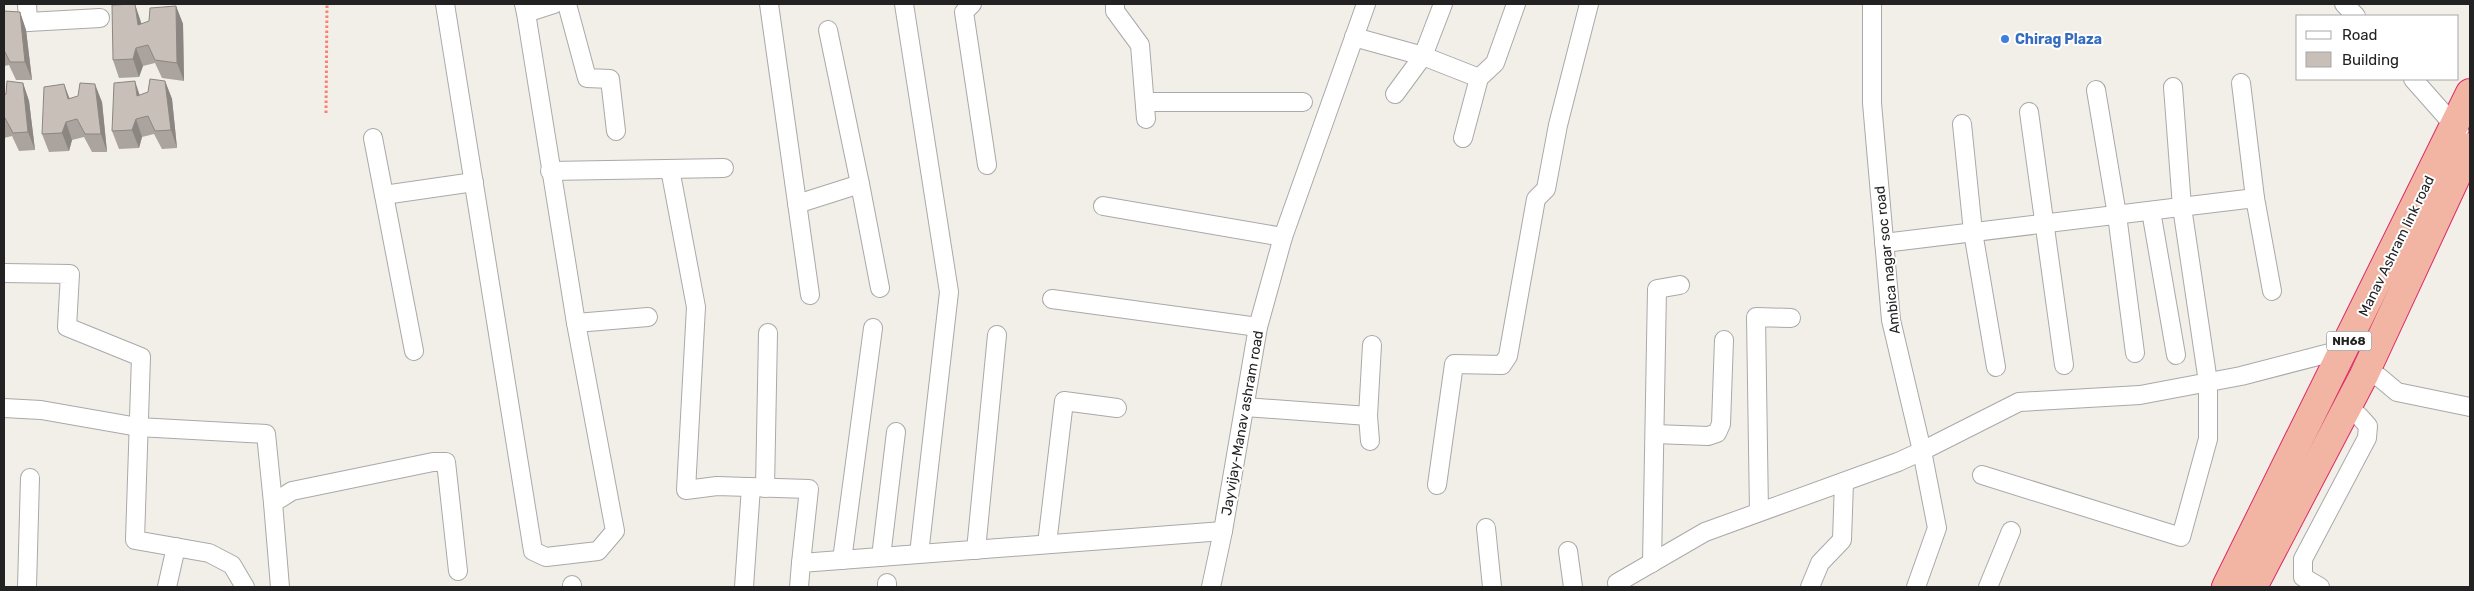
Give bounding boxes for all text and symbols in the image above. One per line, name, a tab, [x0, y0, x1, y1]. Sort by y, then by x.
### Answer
legend	[2296, 15, 2459, 80]
text: Road	[2342, 26, 2378, 44]
place label: Chirag Plaza	[2015, 31, 2102, 48]
marker: Chirag Plaza	[1999, 33, 2011, 45]
text: Building	[2342, 51, 2399, 69]
street label: Manav Ashram link road	[2355, 173, 2438, 319]
street label: Ambica nagar soc road	[1871, 185, 1904, 335]
street label: Jayvijay-Manav ashram road	[1218, 329, 1267, 517]
road number: NH68	[2326, 332, 2372, 351]

